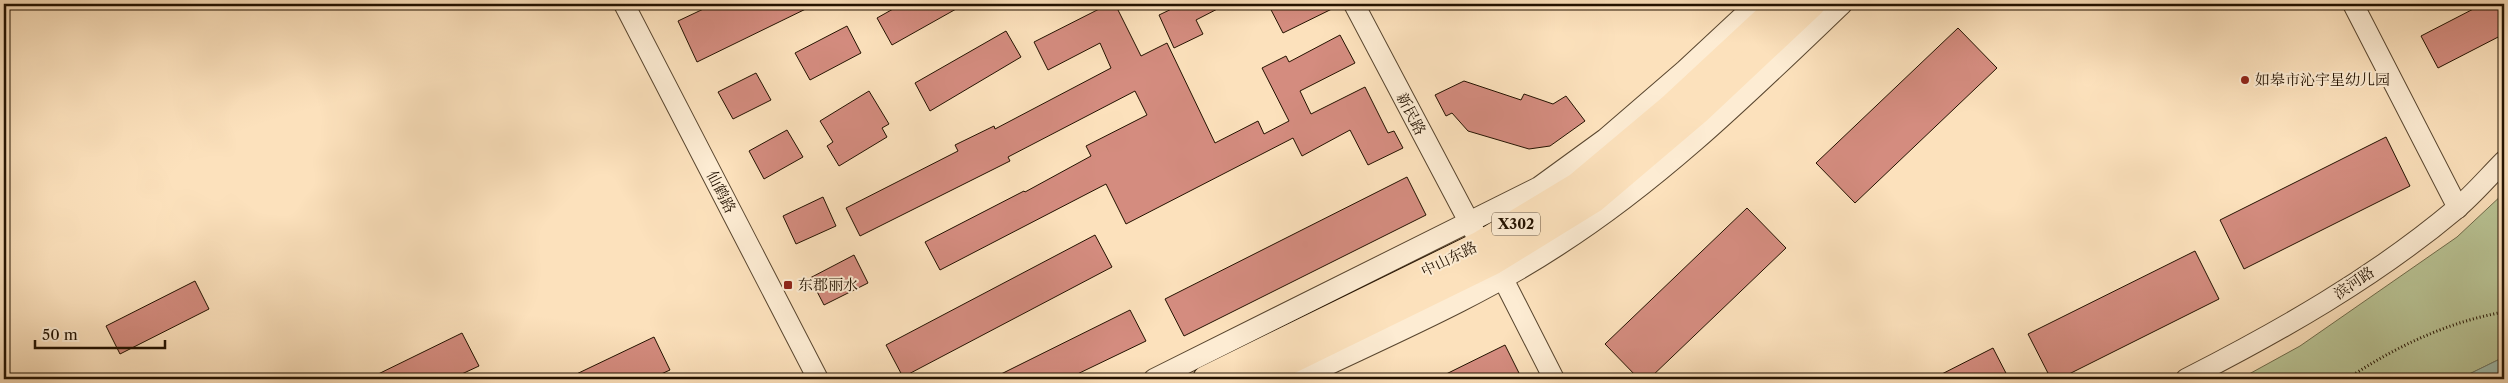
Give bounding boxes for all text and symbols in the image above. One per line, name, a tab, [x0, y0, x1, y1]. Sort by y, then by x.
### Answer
place label: 如皋市沁宇星幼儿园	[2255, 70, 2390, 89]
marker: 如皋市沁宇星幼儿园	[2239, 74, 2251, 86]
street label: 新民路	[1393, 89, 1430, 138]
street label: 仙鹤路	[703, 167, 740, 216]
road number: X302	[1492, 212, 1540, 235]
street label: 中山东路	[1418, 237, 1480, 280]
street label: 滨河路	[2330, 262, 2378, 303]
place label: 东郡丽水	[798, 275, 858, 294]
marker: 东郡丽水	[782, 279, 794, 291]
scale bar	[35, 318, 165, 350]
text: 50 m	[42, 325, 78, 344]

